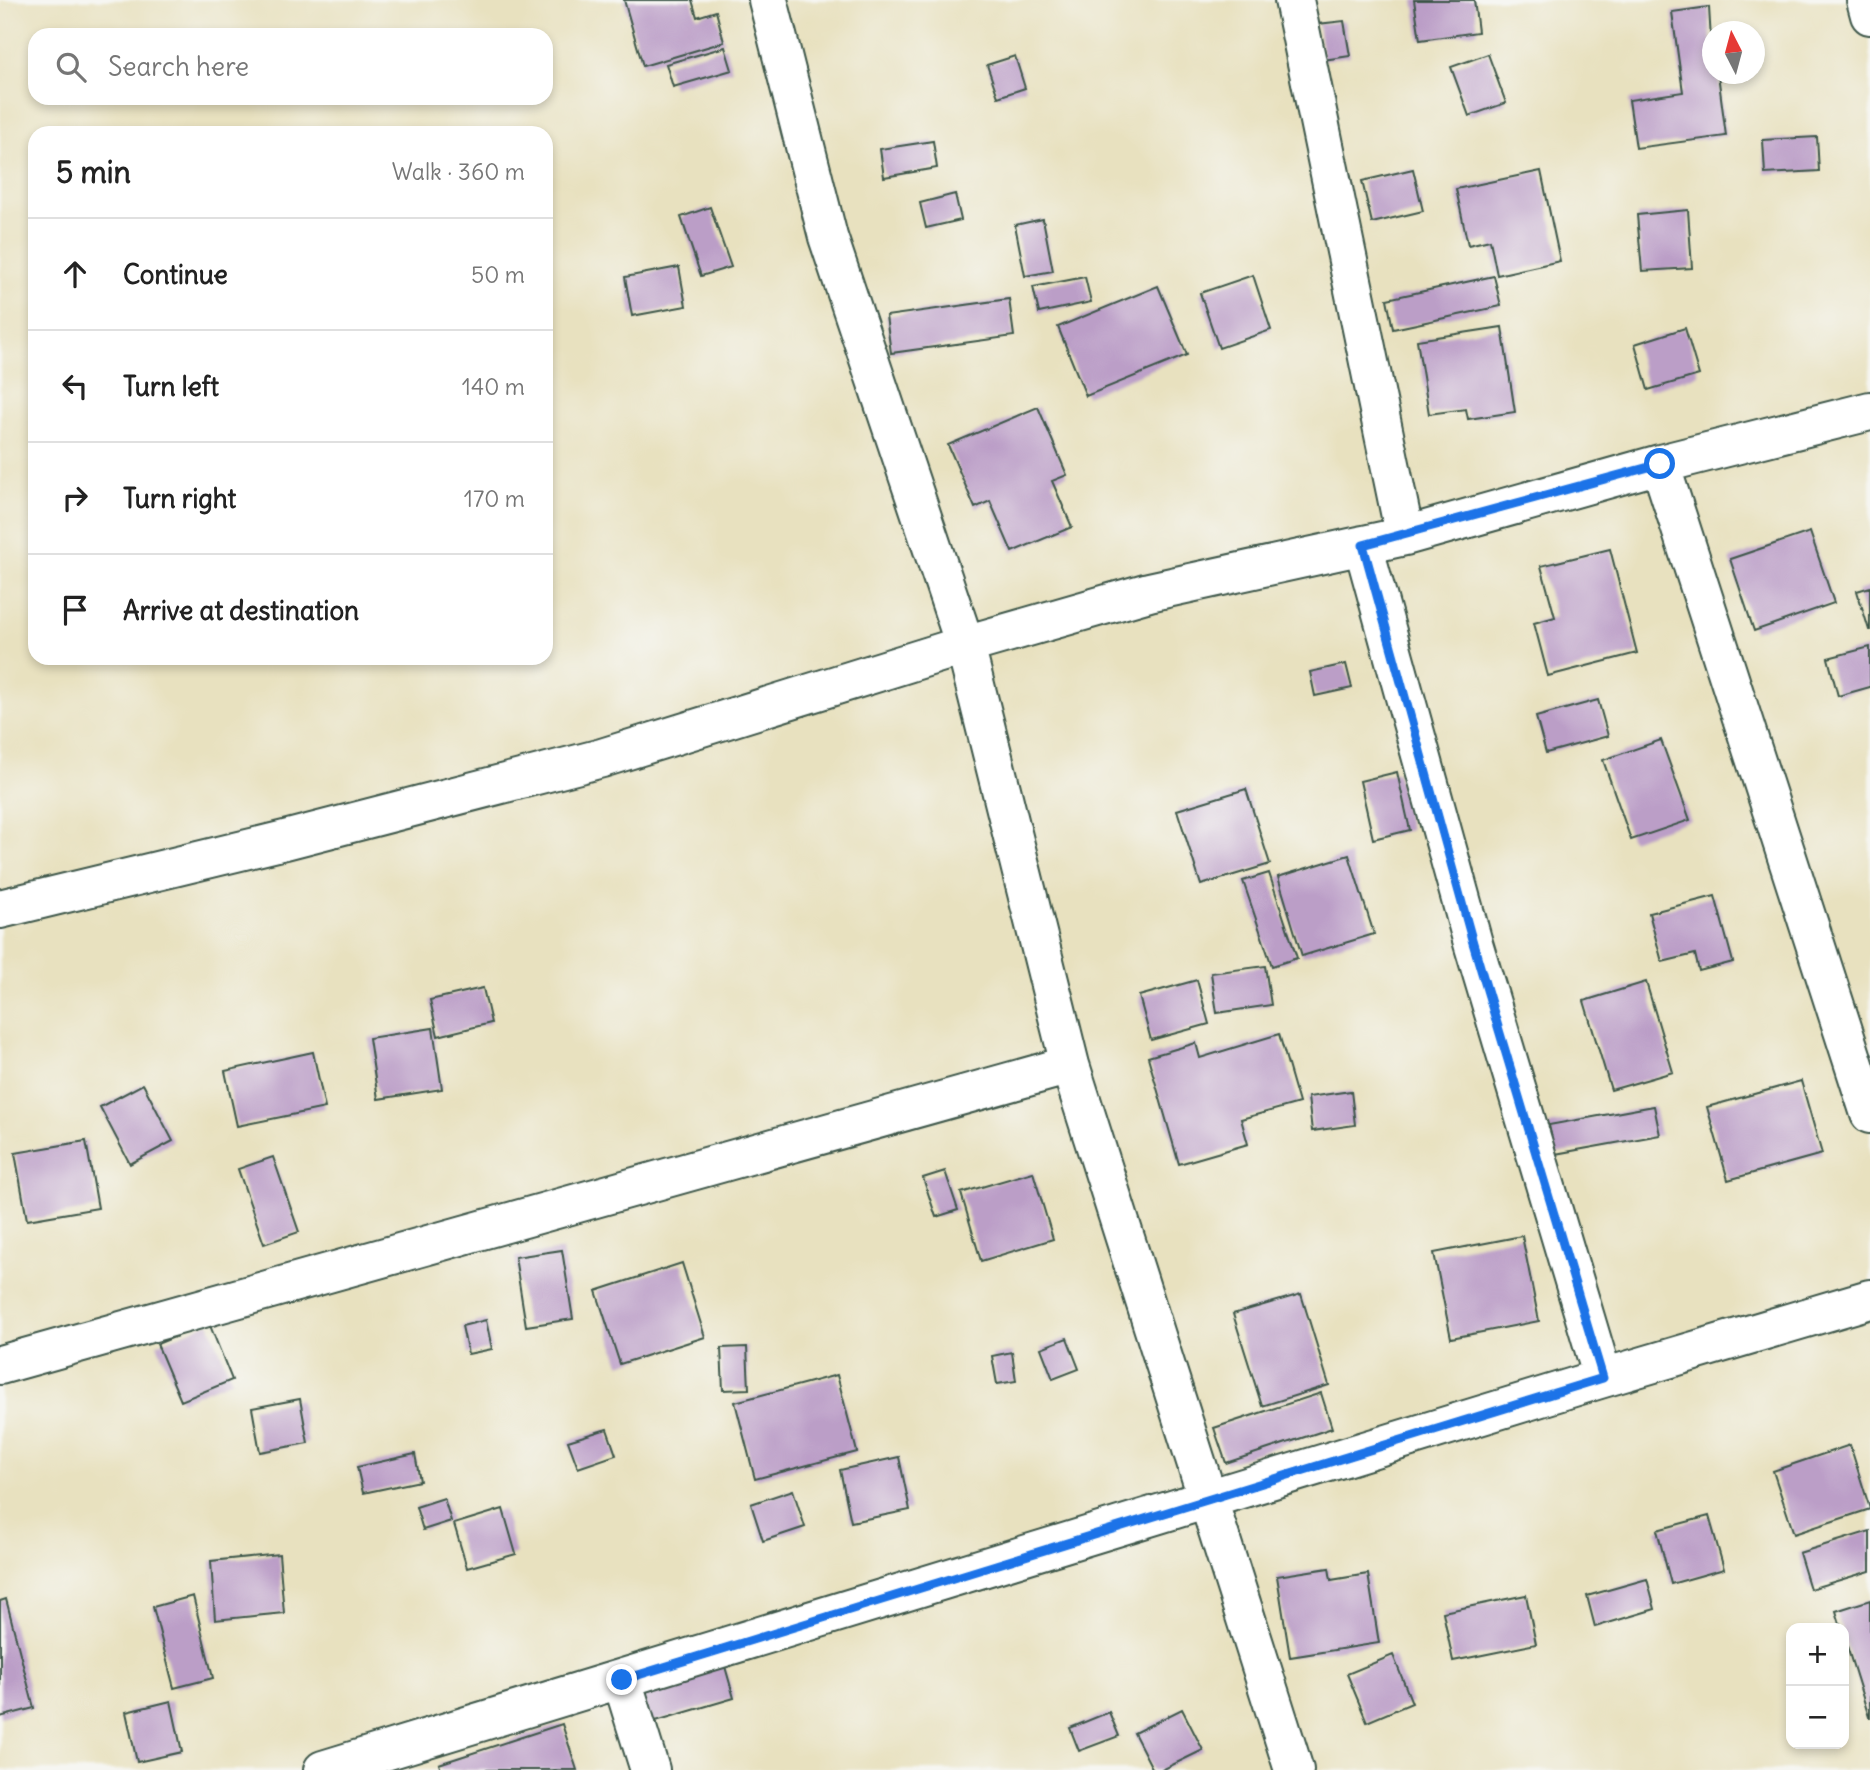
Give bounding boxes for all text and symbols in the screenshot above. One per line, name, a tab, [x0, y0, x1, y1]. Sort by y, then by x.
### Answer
north arrow	[1702, 21, 1765, 84]
search box	[28, 28, 553, 105]
icon: search	[52, 48, 90, 86]
text: Search here	[108, 50, 249, 83]
text: 5 min	[56, 153, 131, 191]
text: Walk · 360 m	[392, 157, 525, 186]
icon: ahead	[56, 255, 94, 293]
text: Continue	[123, 258, 228, 291]
text: 50 m	[471, 260, 525, 289]
icon: left	[56, 367, 94, 405]
text: Turn left	[123, 370, 219, 403]
text: 140 m	[462, 372, 525, 401]
route start	[1644, 448, 1675, 479]
icon: right	[56, 479, 94, 517]
text: Turn right	[123, 482, 236, 515]
text: 170 m	[464, 484, 525, 513]
icon: arrive	[56, 591, 94, 629]
text: Arrive at destination	[123, 594, 359, 627]
map controls	[1786, 1623, 1849, 1749]
button: +	[1786, 1623, 1849, 1686]
route end	[606, 1664, 637, 1695]
button: −	[1786, 1686, 1849, 1749]

